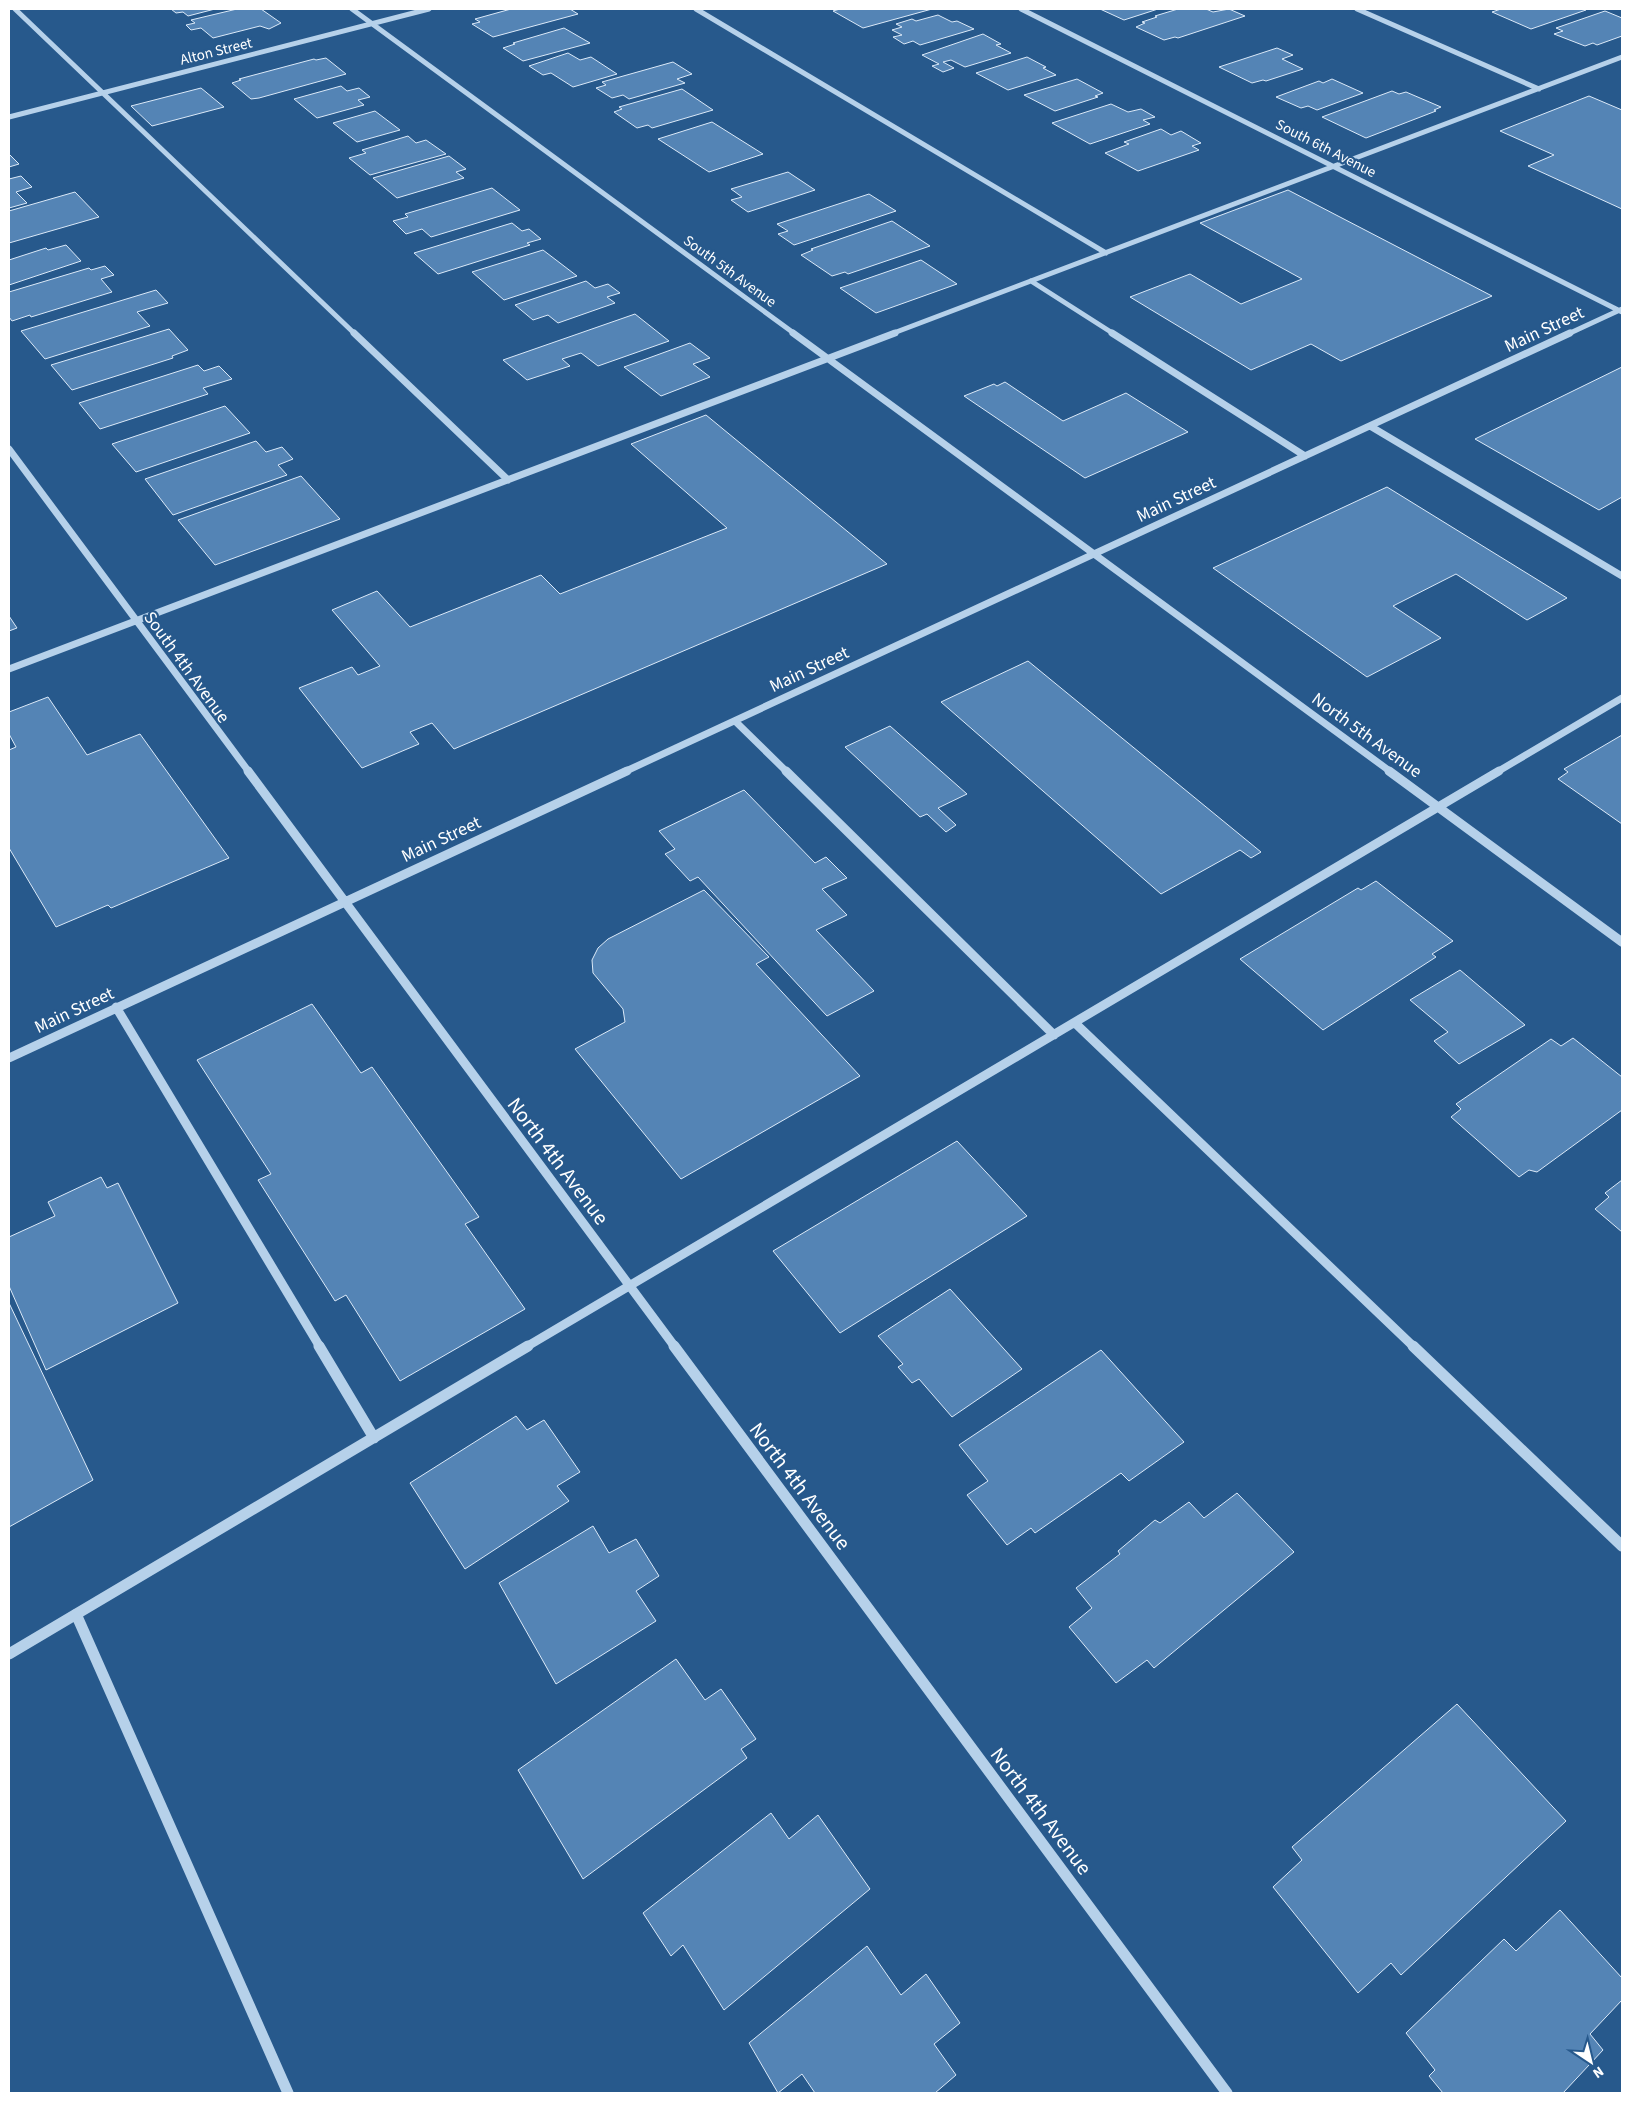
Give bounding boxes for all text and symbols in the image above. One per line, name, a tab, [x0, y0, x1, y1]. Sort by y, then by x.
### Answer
street label: Alton Street	[178, 32, 254, 71]
street label: South 6th Avenue	[1272, 114, 1380, 183]
street label: South 5th Avenue	[679, 230, 781, 312]
street label: Main Street	[1500, 300, 1588, 359]
street label: Main Street	[1132, 470, 1220, 529]
street label: South 4th Avenue	[138, 606, 236, 728]
street label: Main Street	[765, 640, 853, 699]
street label: North 5th Avenue	[1306, 687, 1427, 784]
street label: Main Street	[397, 810, 485, 869]
street label: Main Street	[30, 981, 118, 1040]
street label: North 4th Avenue	[500, 1091, 616, 1231]
street label: North 4th Avenue	[742, 1416, 858, 1556]
street label: North 4th Avenue	[983, 1741, 1099, 1881]
north arrow	[1566, 2037, 1616, 2087]
text: N	[1588, 2061, 1607, 2083]

